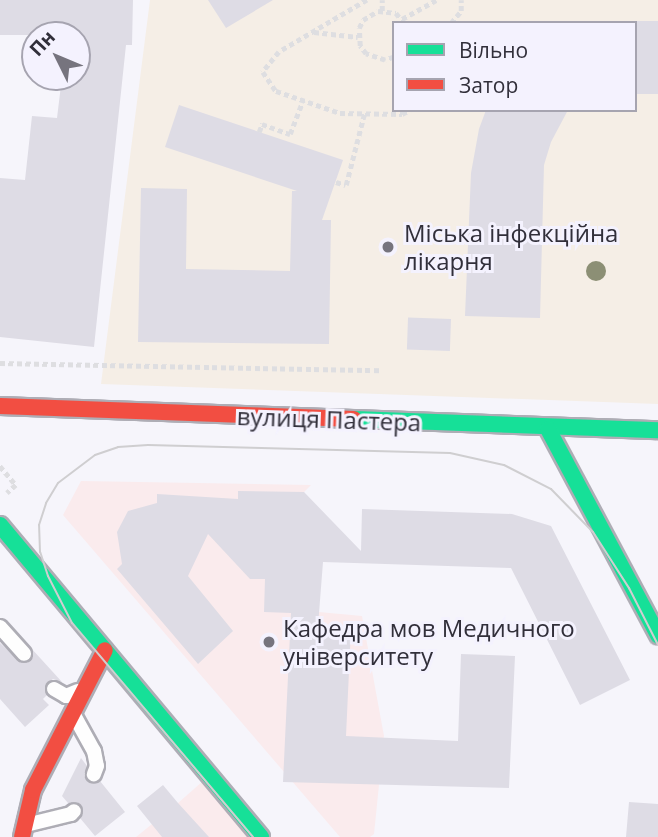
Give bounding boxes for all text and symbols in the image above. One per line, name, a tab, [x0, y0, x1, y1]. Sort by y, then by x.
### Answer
north arrow	[21, 21, 91, 91]
legend	[392, 21, 637, 112]
text: Пн	[23, 24, 61, 62]
text: Вільно	[459, 36, 528, 64]
text: Затор	[459, 71, 518, 99]
place label: Міська інфекційна лікарня	[404, 219, 618, 275]
marker: Міська інфекційна лікарня	[378, 237, 398, 257]
street label: вулиця Пастера	[236, 401, 422, 437]
place label: Кафедра мов Медичного університету	[283, 614, 575, 670]
marker: Кафедра мов Медичного університету	[261, 634, 277, 650]

